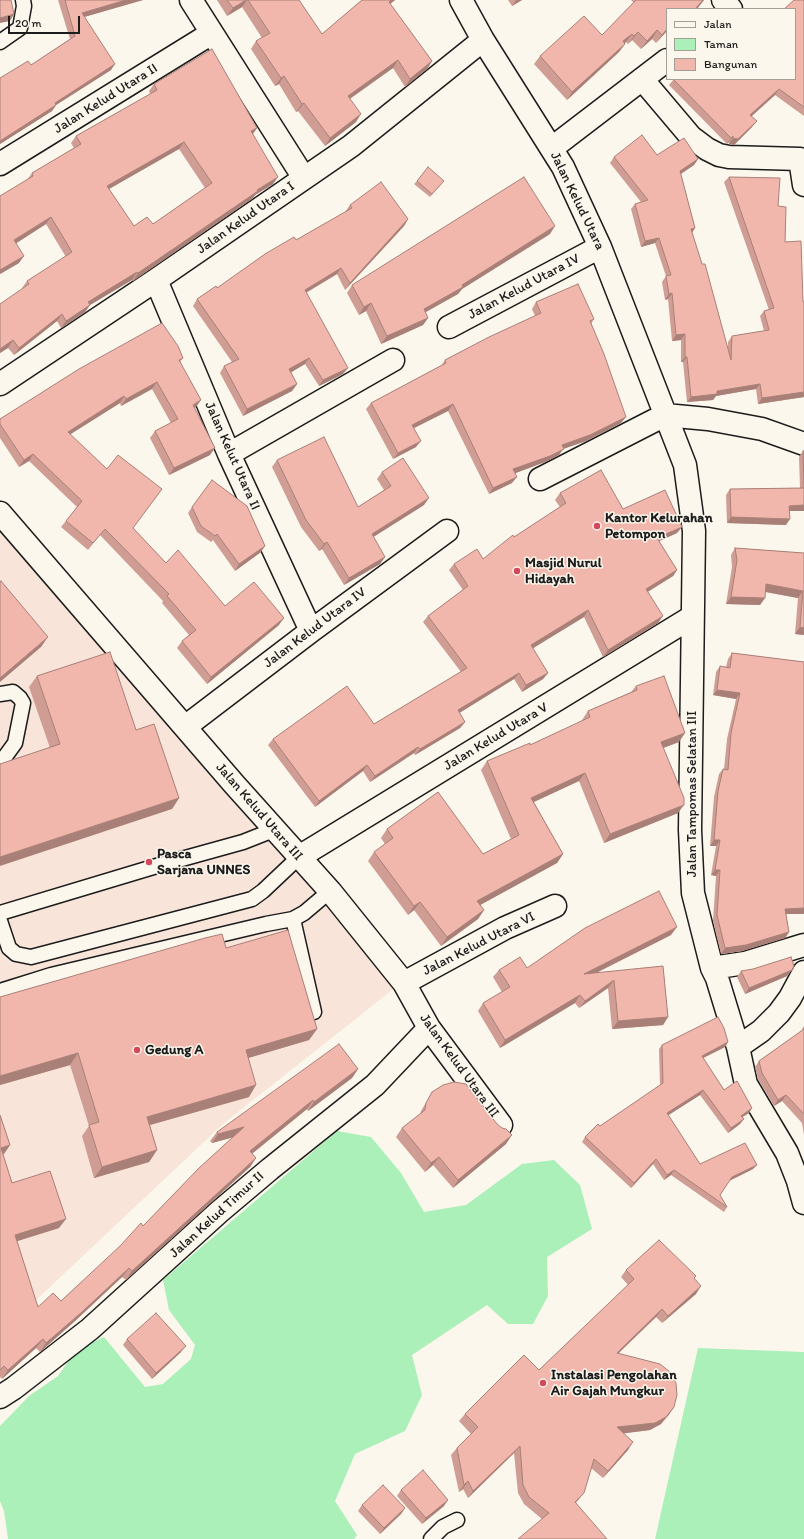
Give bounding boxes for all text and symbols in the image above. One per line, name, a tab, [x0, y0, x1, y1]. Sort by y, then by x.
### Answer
scale bar	[10, 8, 82, 34]
legend	[666, 8, 796, 80]
text: 20 m	[15, 16, 42, 30]
text: Jalan	[704, 17, 732, 31]
text: Taman	[704, 37, 738, 51]
text: Bangunan	[704, 57, 757, 71]
street label: Jalan Kelud Utara II	[51, 60, 161, 138]
street label: Jalan Kelud Utara	[546, 149, 608, 253]
street label: Jalan Kelud Utara I	[194, 178, 298, 258]
street label: Jalan Kelud Utara IV	[465, 251, 583, 323]
street label: Jalan Kelut Utara II	[201, 399, 263, 513]
place label: Kantor Kelurahan Petompon	[605, 510, 713, 542]
marker: Kantor Kelurahan Petompon	[592, 521, 602, 531]
place label: Masjid Nurul Hidayah	[525, 555, 602, 588]
marker: Masjid Nurul Hidayah	[512, 566, 522, 576]
street label: Jalan Kelud Utara IV	[261, 584, 369, 672]
street label: Jalan Kelud Utara V	[441, 699, 551, 775]
street label: Jalan Tampomas Selatan III	[684, 711, 700, 877]
street label: Jalan Kelud Utara III	[212, 760, 306, 864]
place label: Pasca Sarjana UNNES	[157, 846, 250, 878]
marker: Pasca Sarjana UNNES	[144, 857, 154, 867]
street label: Jalan Kelud Utara VI	[420, 908, 538, 980]
street label: Jalan Kelud Utara III	[416, 1011, 502, 1121]
place label: Gedung A	[145, 1042, 203, 1058]
marker: Gedung A	[132, 1045, 142, 1055]
street label: Jalan Kelud Timur II	[166, 1168, 268, 1262]
place label: Instalasi Pengolahan Air Gajah Mungkur	[551, 1367, 677, 1400]
marker: Instalasi Pengolahan Air Gajah Mungkur	[538, 1378, 548, 1388]

